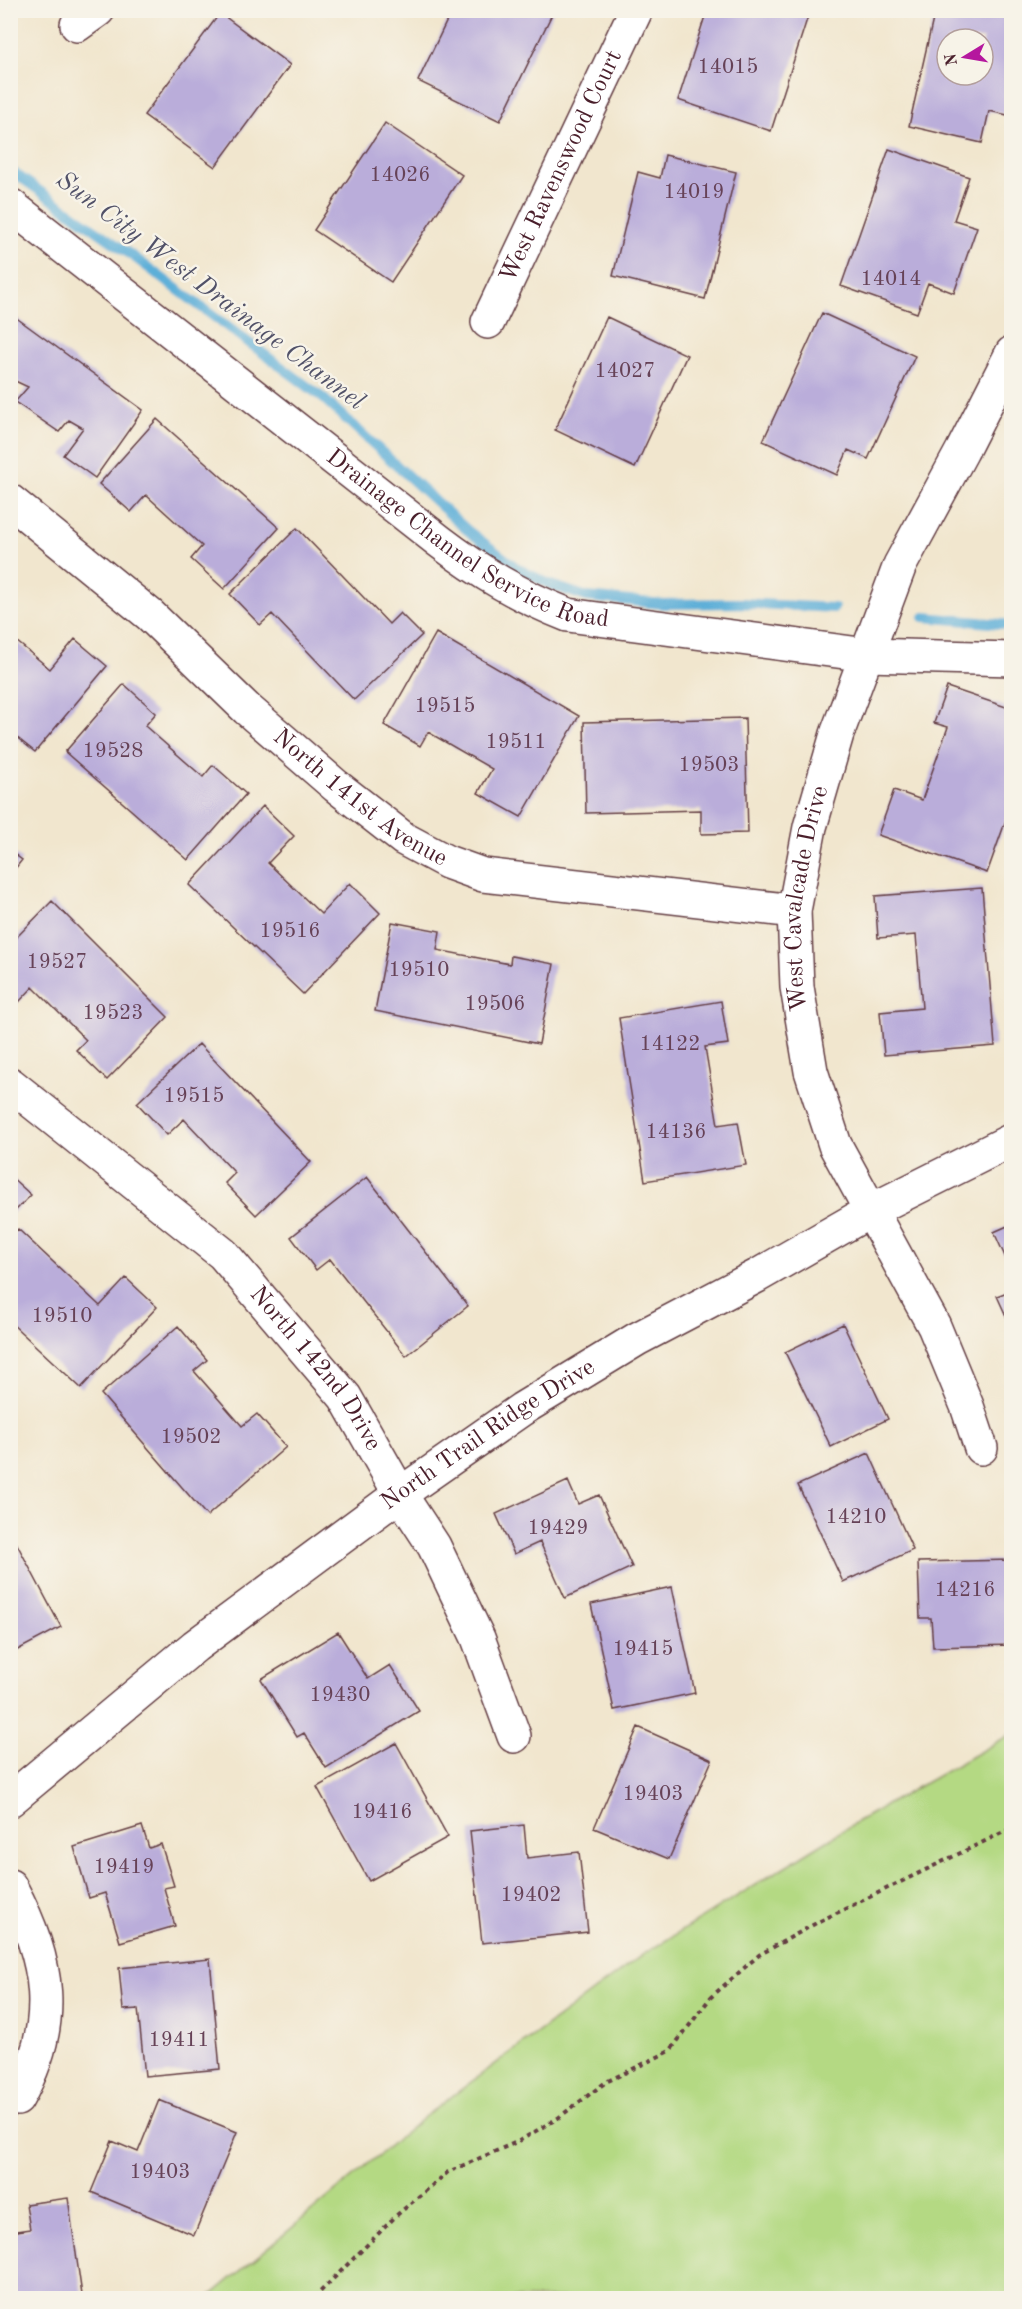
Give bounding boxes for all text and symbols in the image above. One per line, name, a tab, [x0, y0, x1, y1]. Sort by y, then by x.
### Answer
north arrow	[935, 27, 995, 87]
street label: West Ravenswood Court	[496, 47, 627, 286]
text: N	[943, 51, 961, 67]
house number: 14015	[698, 57, 758, 78]
house number: 14026	[370, 165, 430, 186]
water label: Sun City West Drainage Channel	[51, 167, 369, 416]
house number: 14019	[664, 182, 724, 203]
house number: 14014	[861, 269, 921, 290]
house number: 14027	[595, 361, 655, 382]
street label: Drainage Channel Service Road	[321, 445, 610, 632]
house number: 19515	[415, 696, 475, 717]
street label: North 141st Avenue	[268, 725, 451, 872]
house number: 19511	[486, 732, 546, 753]
house number: 19528	[83, 741, 143, 762]
house number: 19503	[679, 755, 739, 776]
street label: West Cavalcade Drive	[782, 783, 833, 1013]
house number: 19516	[260, 921, 320, 942]
house number: 19527	[27, 952, 87, 973]
house number: 19510	[389, 960, 449, 981]
house number: 19506	[465, 994, 525, 1015]
house number: 19523	[83, 1003, 143, 1024]
house number: 14122	[640, 1034, 700, 1055]
house number: 19515	[164, 1086, 224, 1107]
house number: 14136	[646, 1122, 706, 1143]
street label: North 142nd Drive	[245, 1282, 385, 1455]
house number: 19510	[32, 1306, 92, 1327]
street label: North Trail Ridge Drive	[377, 1355, 599, 1515]
house number: 19502	[161, 1427, 221, 1448]
house number: 14210	[826, 1507, 886, 1528]
house number: 19429	[528, 1518, 588, 1539]
house number: 14216	[935, 1580, 995, 1601]
house number: 19415	[613, 1639, 673, 1660]
house number: 19430	[310, 1685, 370, 1706]
house number: 19403	[623, 1784, 683, 1805]
house number: 19416	[352, 1802, 412, 1823]
house number: 19419	[94, 1857, 154, 1878]
house number: 19402	[501, 1885, 561, 1906]
house number: 19411	[149, 2030, 209, 2051]
house number: 19403	[130, 2162, 190, 2183]

